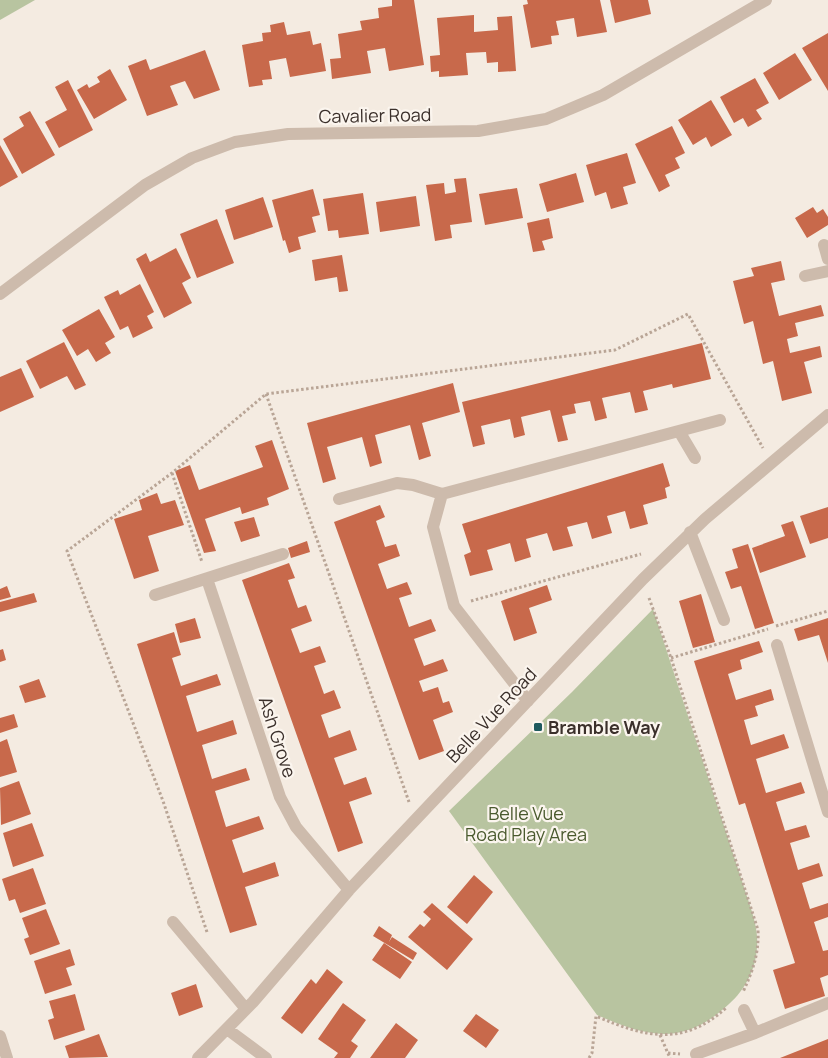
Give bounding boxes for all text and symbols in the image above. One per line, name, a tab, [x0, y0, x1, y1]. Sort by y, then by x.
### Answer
street label: Cavalier Road	[318, 102, 432, 128]
street label: Belle Vue Road	[441, 662, 541, 768]
street label: Ash Grove	[254, 693, 302, 781]
place label: Bramble Way	[548, 715, 660, 739]
marker: Bramble Way	[532, 721, 544, 733]
park label: Belle Vue Road Play Area	[465, 801, 587, 846]

